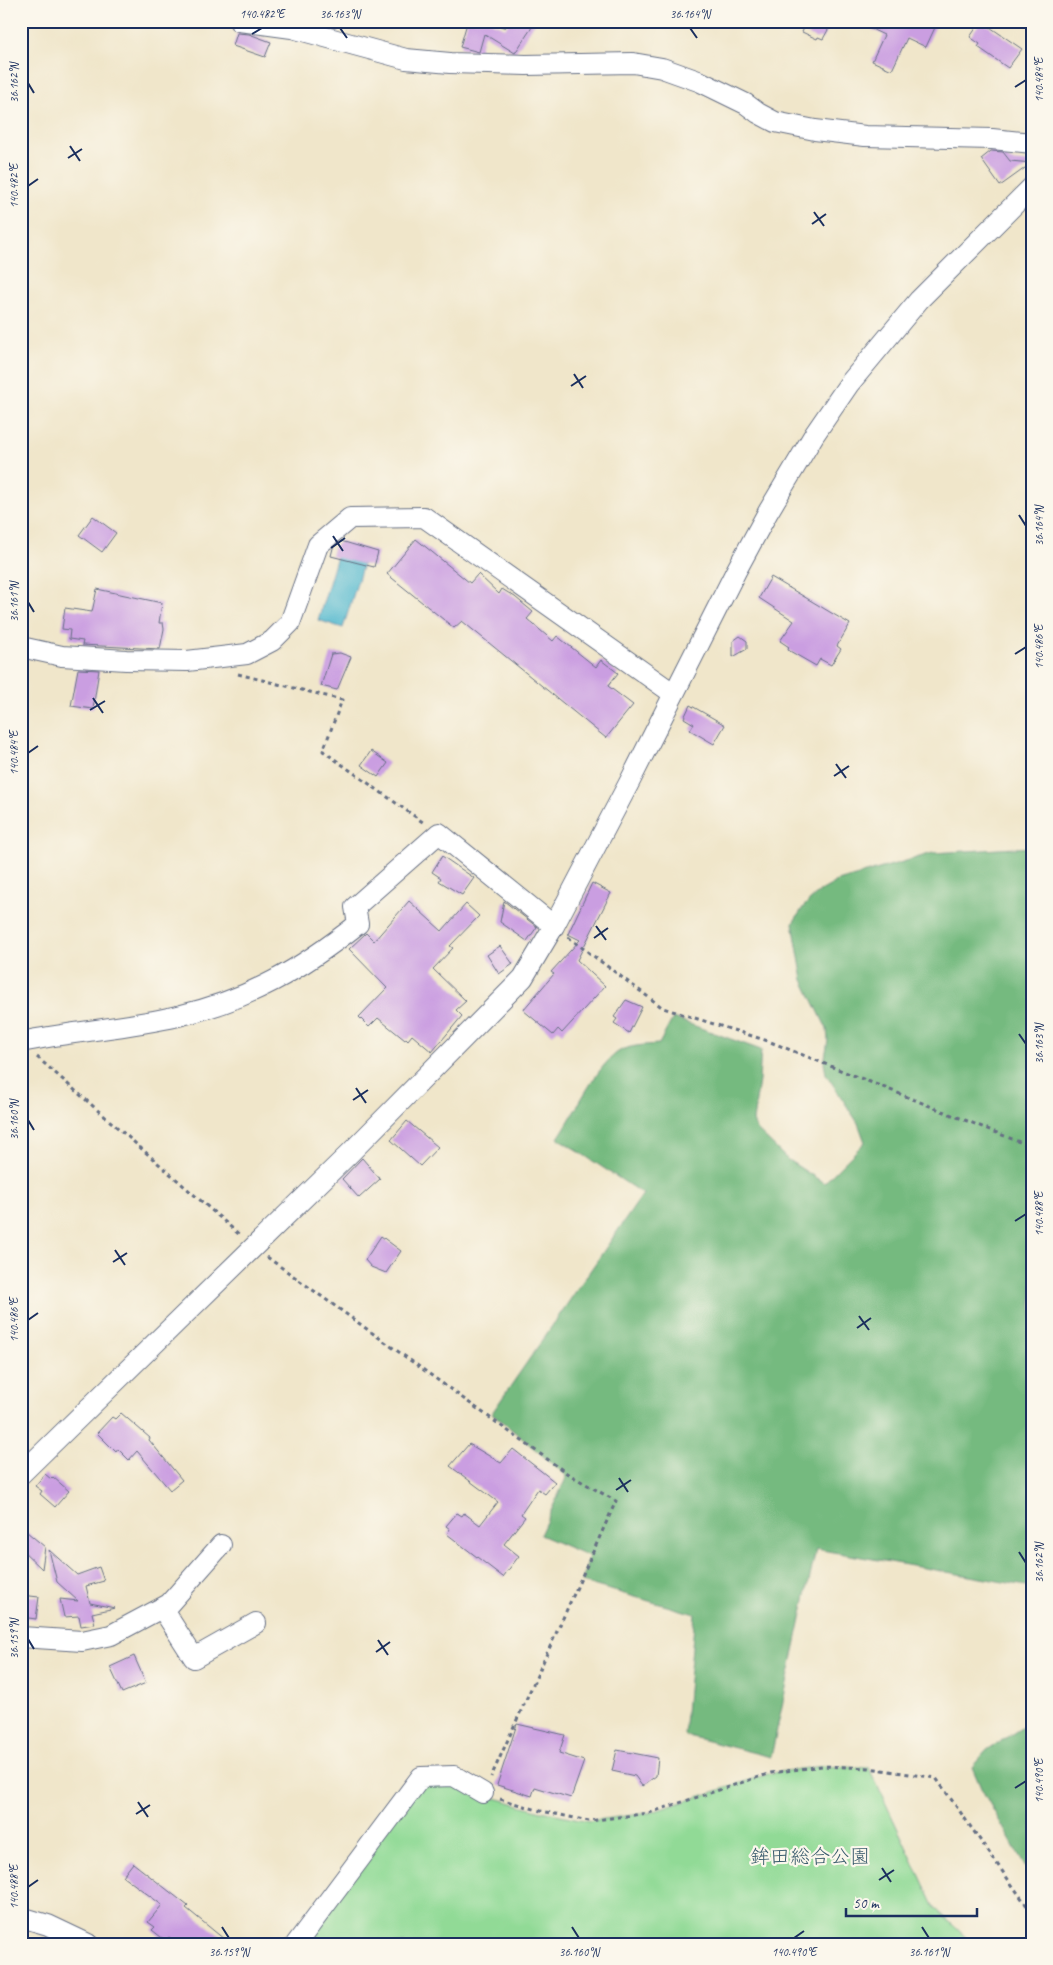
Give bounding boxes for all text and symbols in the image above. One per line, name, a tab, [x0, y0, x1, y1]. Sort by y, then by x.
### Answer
text: 140.482°E	[240, 6, 286, 22]
text: 36.163°N	[320, 6, 362, 22]
text: 36.164°N	[670, 6, 712, 22]
text: 140.484°E	[1031, 56, 1047, 102]
text: 36.162°N	[6, 61, 22, 103]
text: 140.482°E	[6, 162, 22, 208]
text: 36.164°N	[1031, 504, 1047, 546]
text: 36.161°N	[6, 580, 22, 622]
text: 140.486°E	[1031, 623, 1047, 669]
text: 140.484°E	[6, 729, 22, 775]
text: 36.163°N	[1031, 1022, 1047, 1064]
text: 36.160°N	[6, 1098, 22, 1140]
text: 140.488°E	[1031, 1190, 1047, 1236]
text: 140.486°E	[6, 1296, 22, 1342]
text: 36.162°N	[1031, 1541, 1047, 1583]
text: 36.159°N	[6, 1617, 22, 1659]
text: 140.490°E	[1031, 1757, 1047, 1803]
park label: 鉾田総合公園	[750, 1844, 870, 1869]
text: 140.488°E	[6, 1863, 22, 1909]
scale bar	[846, 1885, 977, 1917]
text: 50 m	[853, 1894, 880, 1913]
text: 36.159°N	[209, 1944, 251, 1960]
text: 36.160°N	[559, 1944, 601, 1960]
text: 140.490°E	[772, 1944, 818, 1960]
text: 36.161°N	[909, 1944, 951, 1960]

